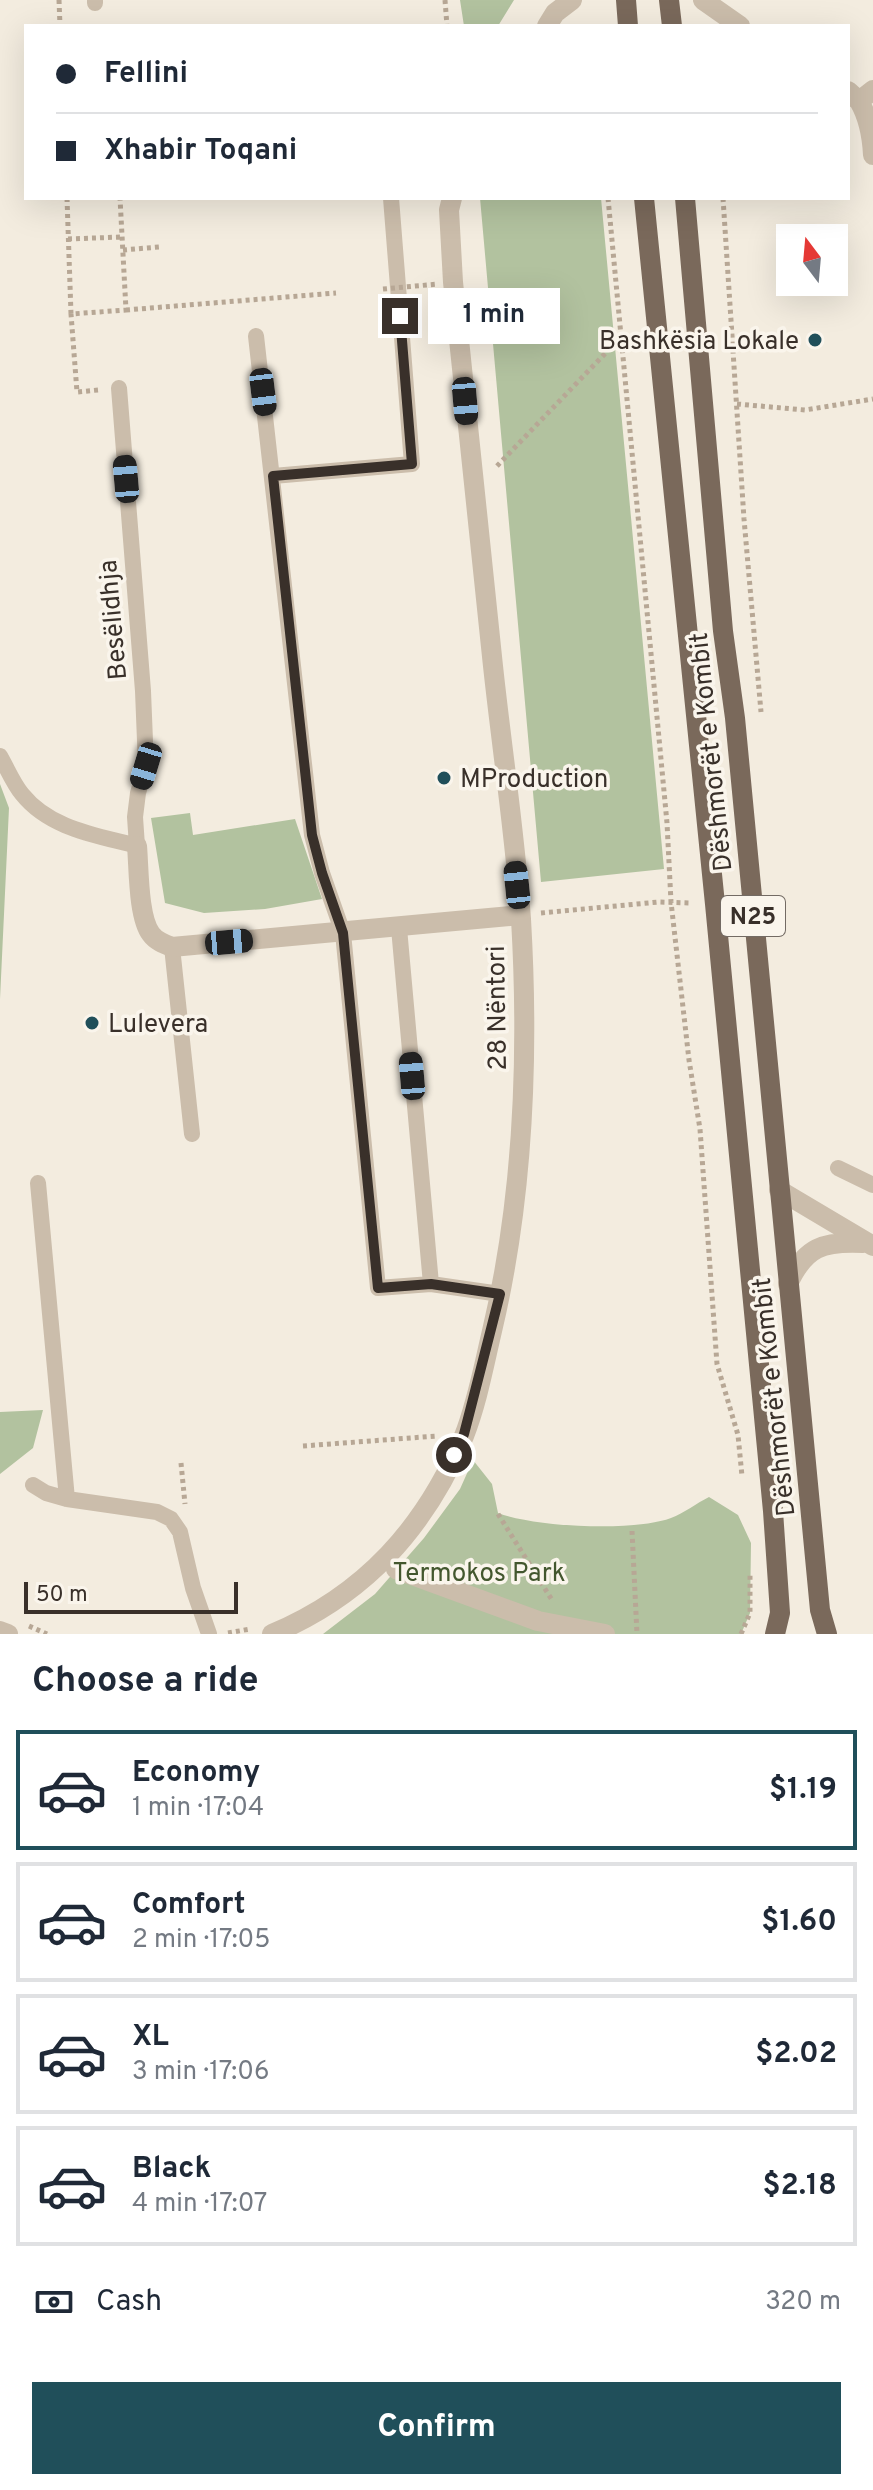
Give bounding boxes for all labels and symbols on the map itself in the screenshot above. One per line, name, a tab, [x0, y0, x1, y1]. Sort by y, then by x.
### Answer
north arrow	[776, 224, 848, 296]
callout: 1 min	[428, 288, 560, 344]
route end	[382, 298, 418, 334]
place label: Bashkësia Lokale	[599, 326, 799, 359]
marker: Bashkësia Lokale	[806, 331, 824, 349]
car	[248, 367, 278, 417]
car	[451, 376, 479, 426]
car	[112, 454, 140, 504]
street label: Besëlidhja	[93, 558, 136, 681]
street label: Dëshmorët e Kombit	[684, 631, 741, 873]
car	[128, 740, 164, 792]
place label: MProduction	[460, 764, 608, 797]
marker: MProduction	[435, 769, 453, 787]
car	[503, 860, 531, 910]
road number: N25	[721, 896, 785, 936]
car	[204, 928, 254, 956]
street label: 28 Nëntori	[481, 945, 516, 1071]
place label: Lulevera	[108, 1009, 208, 1042]
marker: Lulevera	[83, 1014, 101, 1032]
car	[398, 1051, 426, 1101]
street label: Dëshmorët e Kombit	[747, 1276, 804, 1518]
route start	[436, 1437, 472, 1473]
park label: Termokos Park	[392, 1558, 566, 1591]
scale bar	[24, 1578, 238, 1614]

